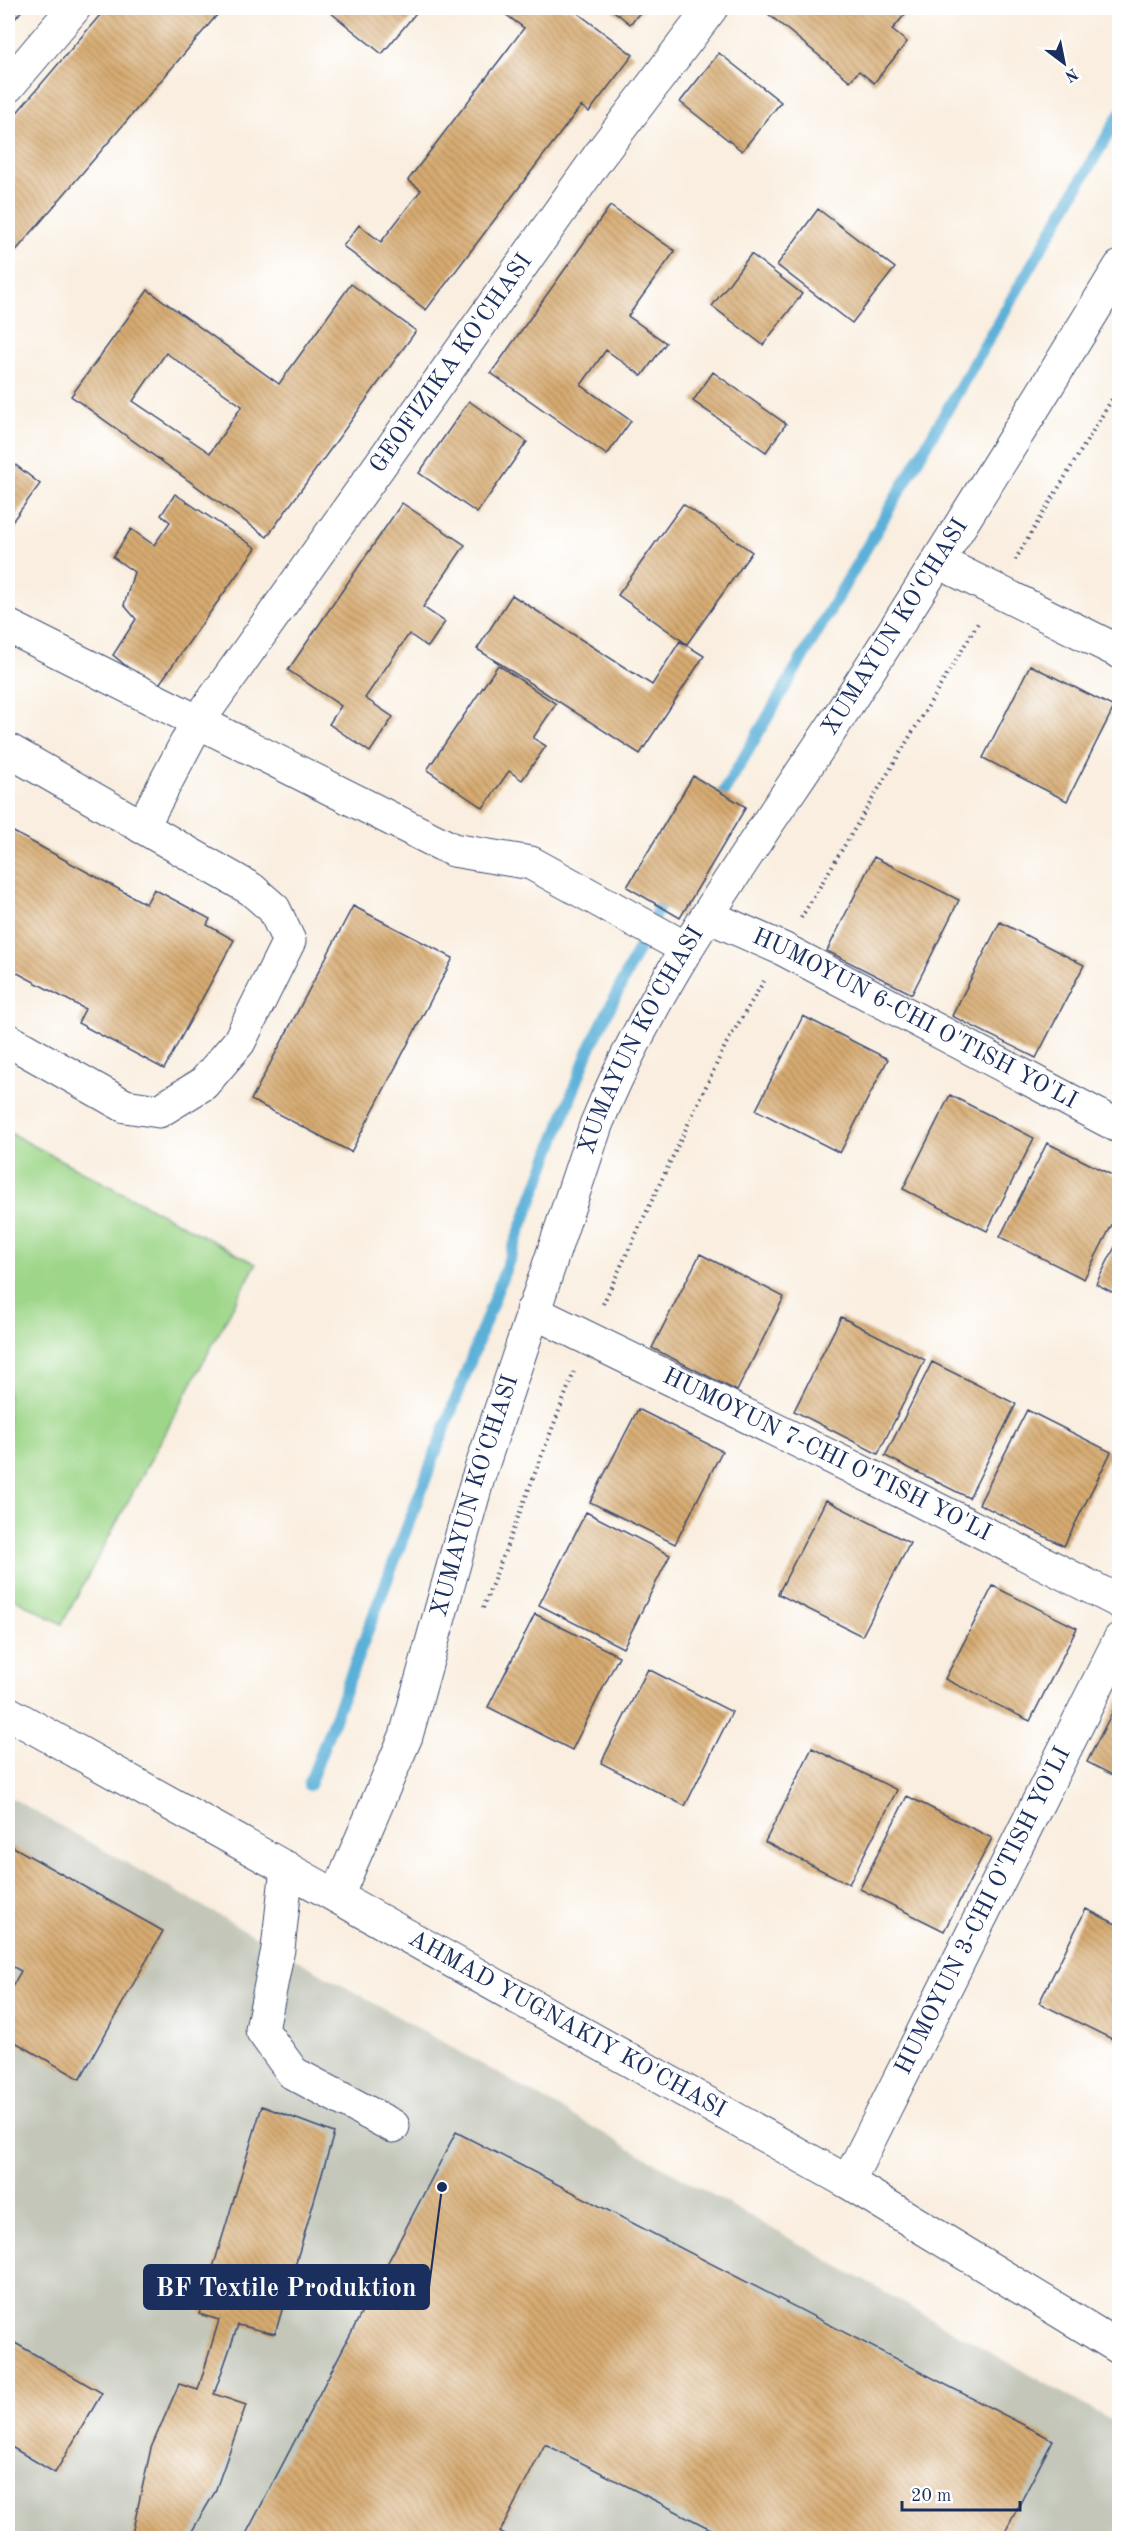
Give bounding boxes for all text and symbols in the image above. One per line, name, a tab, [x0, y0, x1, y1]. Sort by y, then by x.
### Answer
north arrow	[1034, 33, 1094, 93]
text: N	[1061, 64, 1080, 84]
street label: GEOFIZIKA KO'CHASI	[366, 250, 537, 478]
street label: XUMAYUN KO'CHASI	[818, 515, 973, 740]
street label: XUMAYUN KO'CHASI	[575, 923, 709, 1157]
street label: HUMOYUN 6-CHI O'TISH YO'LI	[749, 925, 1081, 1114]
street label: HUMOYUN 7-CHI O'TISH YO'LI	[659, 1365, 995, 1546]
street label: XUMAYUN KO'CHASI	[428, 1372, 523, 1620]
street label: HUMOYUN 3-CHI O'TISH YO'LI	[892, 1744, 1076, 2079]
street label: AHMAD YUGNAKIY KO'CHASI	[404, 1927, 730, 2123]
callout: BF Textile Produktion	[144, 2265, 429, 2309]
text: BF Textile Produktion	[156, 2276, 416, 2302]
scale bar	[902, 2474, 1020, 2512]
text: 20 m	[911, 2487, 951, 2505]

